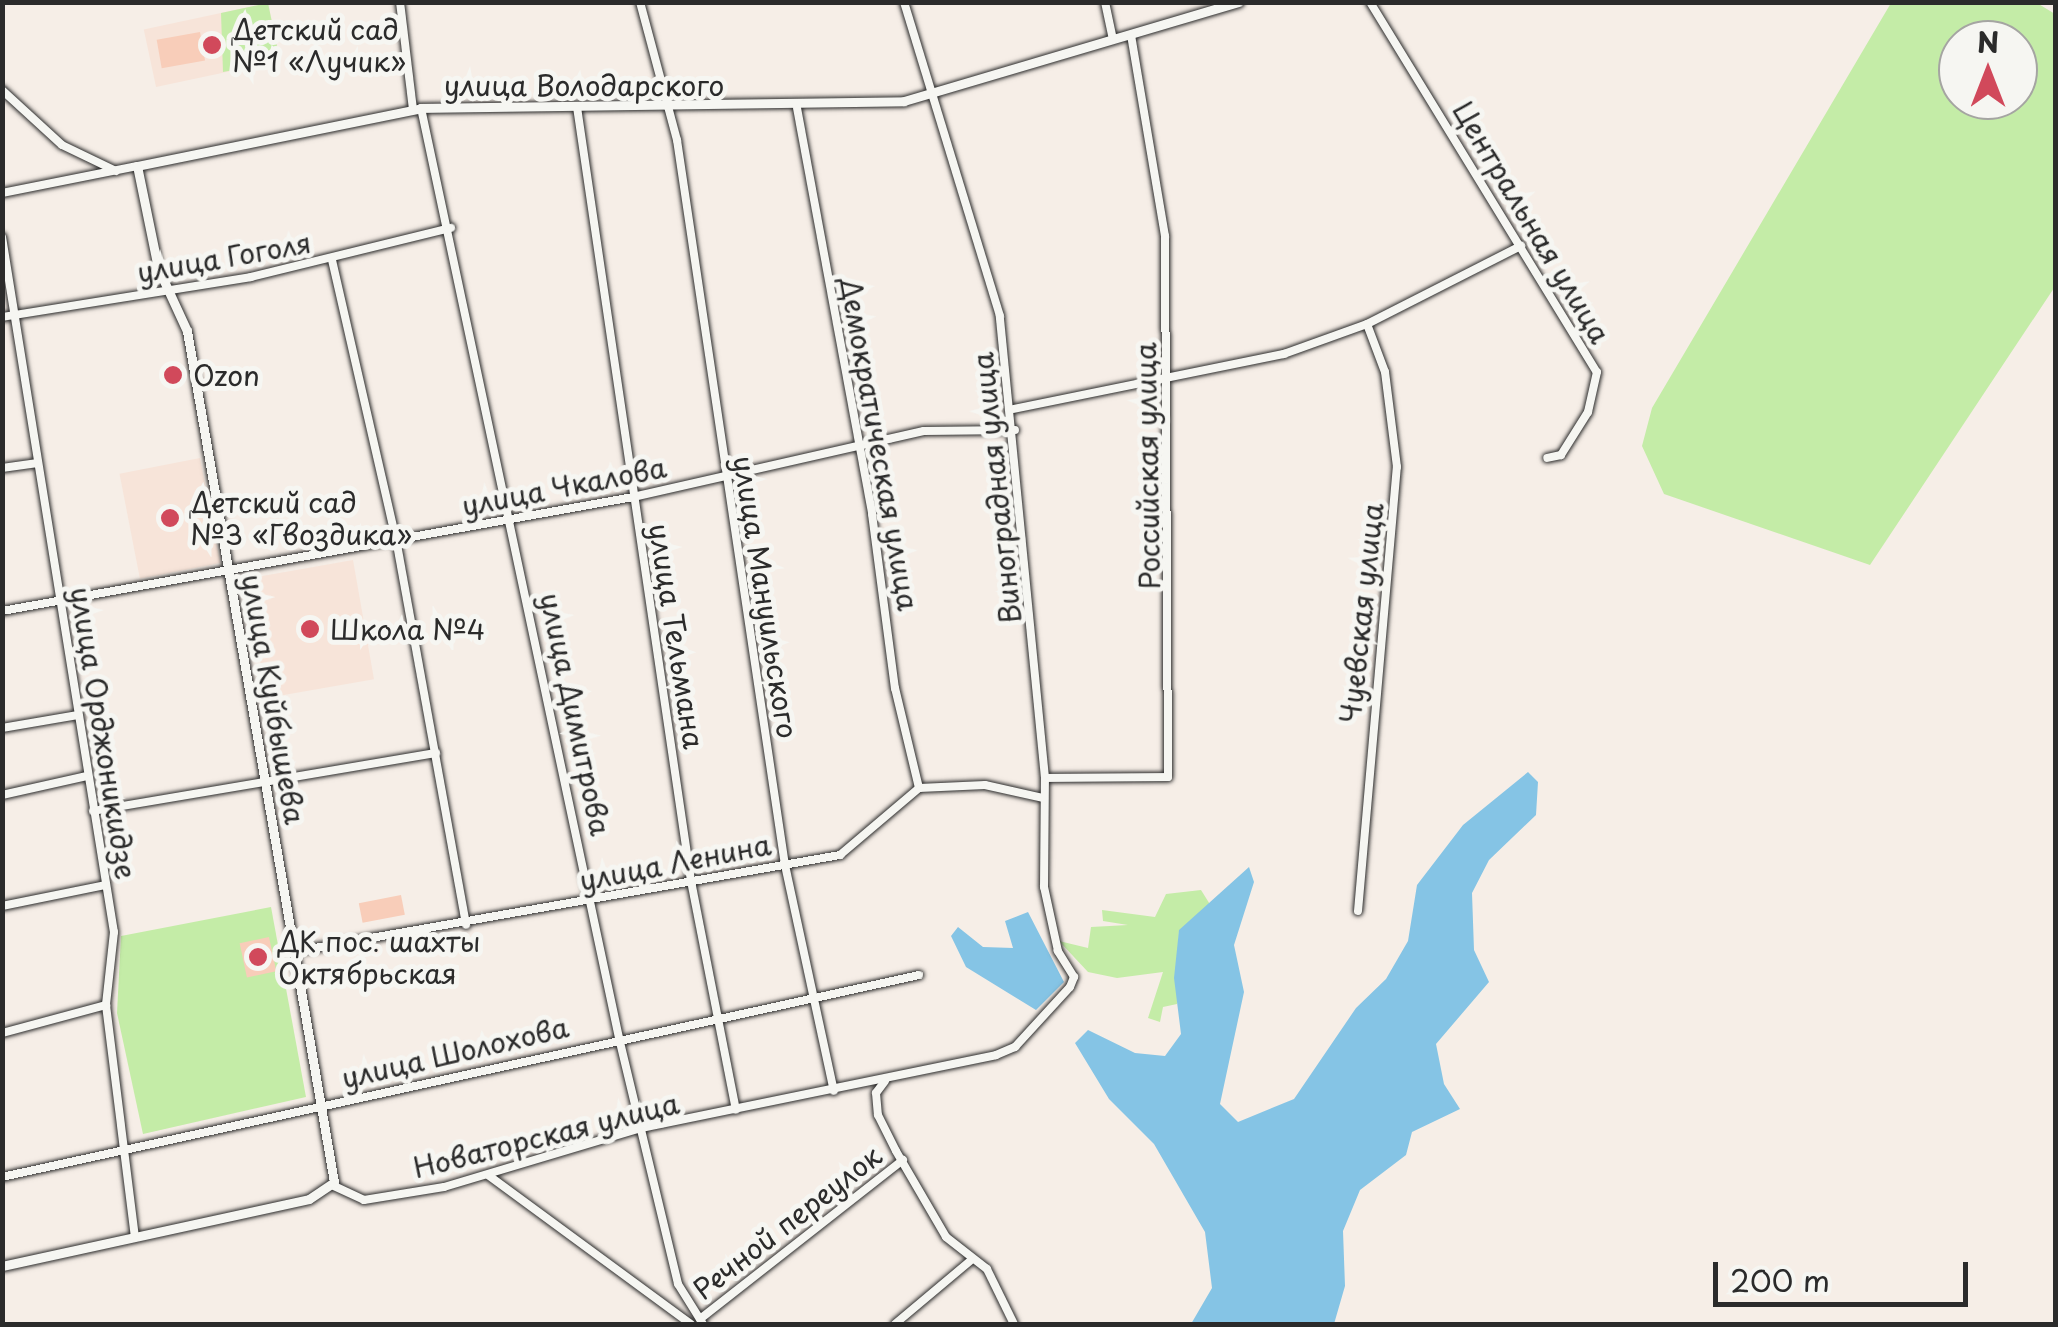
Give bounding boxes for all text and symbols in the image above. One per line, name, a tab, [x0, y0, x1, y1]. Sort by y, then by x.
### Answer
place label: Детский сад №1 «Лучик»	[232, 12, 406, 78]
north arrow	[1938, 20, 2038, 120]
text: N	[1977, 20, 1999, 63]
marker: Детский сад №1 «Лучик»	[201, 34, 223, 56]
street label: улица Володарского	[443, 68, 725, 102]
street label: Центральная улица	[1446, 95, 1618, 349]
street label: улица Гоголя	[133, 225, 315, 289]
street label: Демократическая улица	[834, 274, 926, 614]
street label: Российская улица	[1128, 341, 1166, 591]
street label: Виноградная улица	[965, 350, 1027, 626]
place label: Ozon	[193, 358, 260, 392]
marker: Ozon	[162, 364, 184, 386]
street label: улица Чкалова	[458, 450, 670, 522]
street label: улица Мануильского	[727, 452, 805, 742]
place label: Детский сад №3 «Гвоздика»	[190, 485, 412, 551]
street label: Чуевская улица	[1333, 500, 1389, 726]
marker: Детский сад №3 «Гвоздика»	[159, 507, 181, 529]
street label: улица Тельмана	[642, 520, 712, 752]
street label: улица Куйбышева	[235, 571, 313, 827]
street label: улица Орджоникидзе	[64, 584, 144, 882]
street label: улица Димитрова	[534, 589, 618, 839]
place label: Школа №4	[330, 612, 486, 646]
marker: Школа №4	[299, 618, 321, 640]
street label: улица Ленина	[576, 827, 774, 897]
place label: ДК пос. шахты Октябрьская	[278, 924, 484, 990]
marker: ДК пос. шахты Октябрьская	[247, 946, 269, 968]
street label: улица Шолохова	[338, 1009, 572, 1095]
street label: Новаторская улица	[409, 1086, 683, 1184]
street label: Речной переулок	[686, 1138, 888, 1306]
scale bar	[1718, 1242, 1973, 1304]
text: 200 m	[1730, 1257, 1830, 1302]

